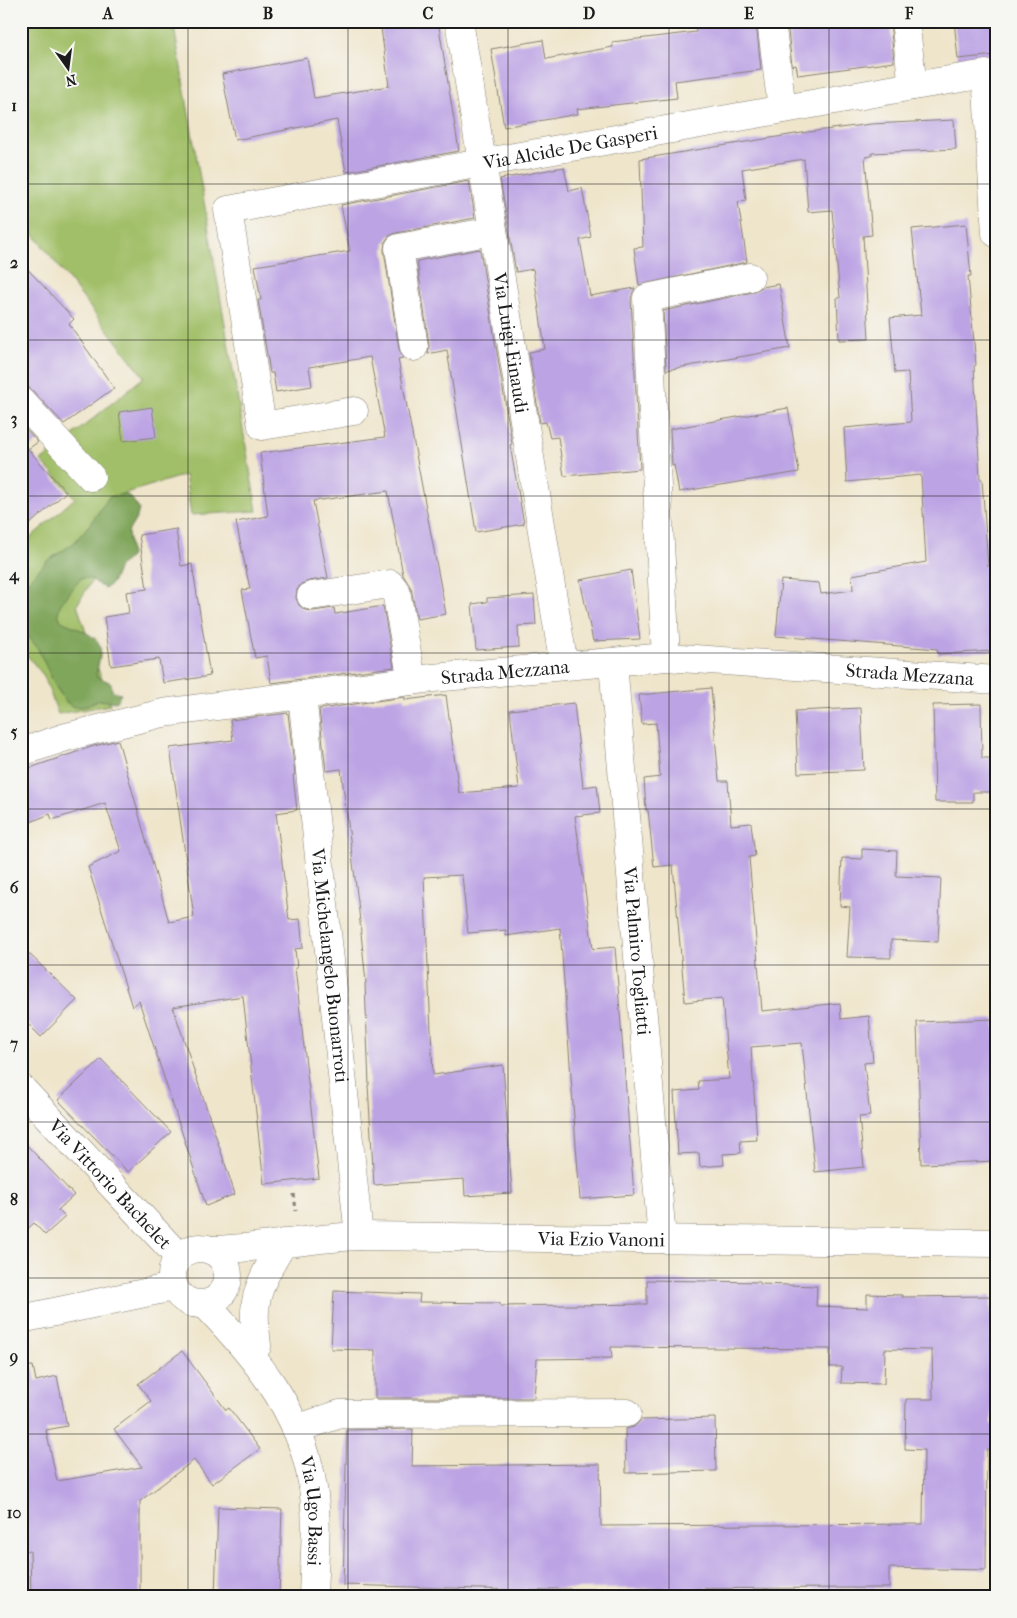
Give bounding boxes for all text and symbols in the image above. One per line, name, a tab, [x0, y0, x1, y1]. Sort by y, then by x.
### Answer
text: A	[102, 4, 114, 23]
text: B	[263, 4, 273, 23]
text: C	[423, 4, 434, 23]
text: D	[583, 4, 595, 23]
text: E	[744, 4, 754, 23]
text: F	[904, 4, 914, 23]
north arrow	[42, 42, 92, 92]
text: N	[63, 71, 78, 90]
text: 1	[11, 96, 17, 115]
street label: Via Alcide De Gasperi	[481, 122, 660, 175]
text: 2	[10, 253, 18, 272]
street label: Via Luigi Einaudi	[488, 270, 533, 415]
text: 3	[11, 409, 17, 429]
text: 4	[8, 565, 20, 585]
street label: Strada Mezzana	[440, 656, 570, 689]
street label: Strada Mezzana	[845, 660, 975, 690]
text: 5	[11, 722, 18, 741]
street label: Via Michelangelo Buonarroti	[306, 846, 353, 1084]
street label: Via Palmiro Togliatti	[618, 865, 655, 1037]
text: 6	[10, 878, 19, 897]
text: 7	[9, 1034, 18, 1053]
street label: Via Vittorio Bachelet	[43, 1114, 176, 1254]
text: 8	[10, 1190, 18, 1209]
street label: Via Ezio Vanoni	[537, 1228, 665, 1251]
text: 9	[9, 1347, 18, 1367]
street label: Via Ugo Bassi	[294, 1453, 326, 1567]
text: 10	[7, 1503, 21, 1522]

